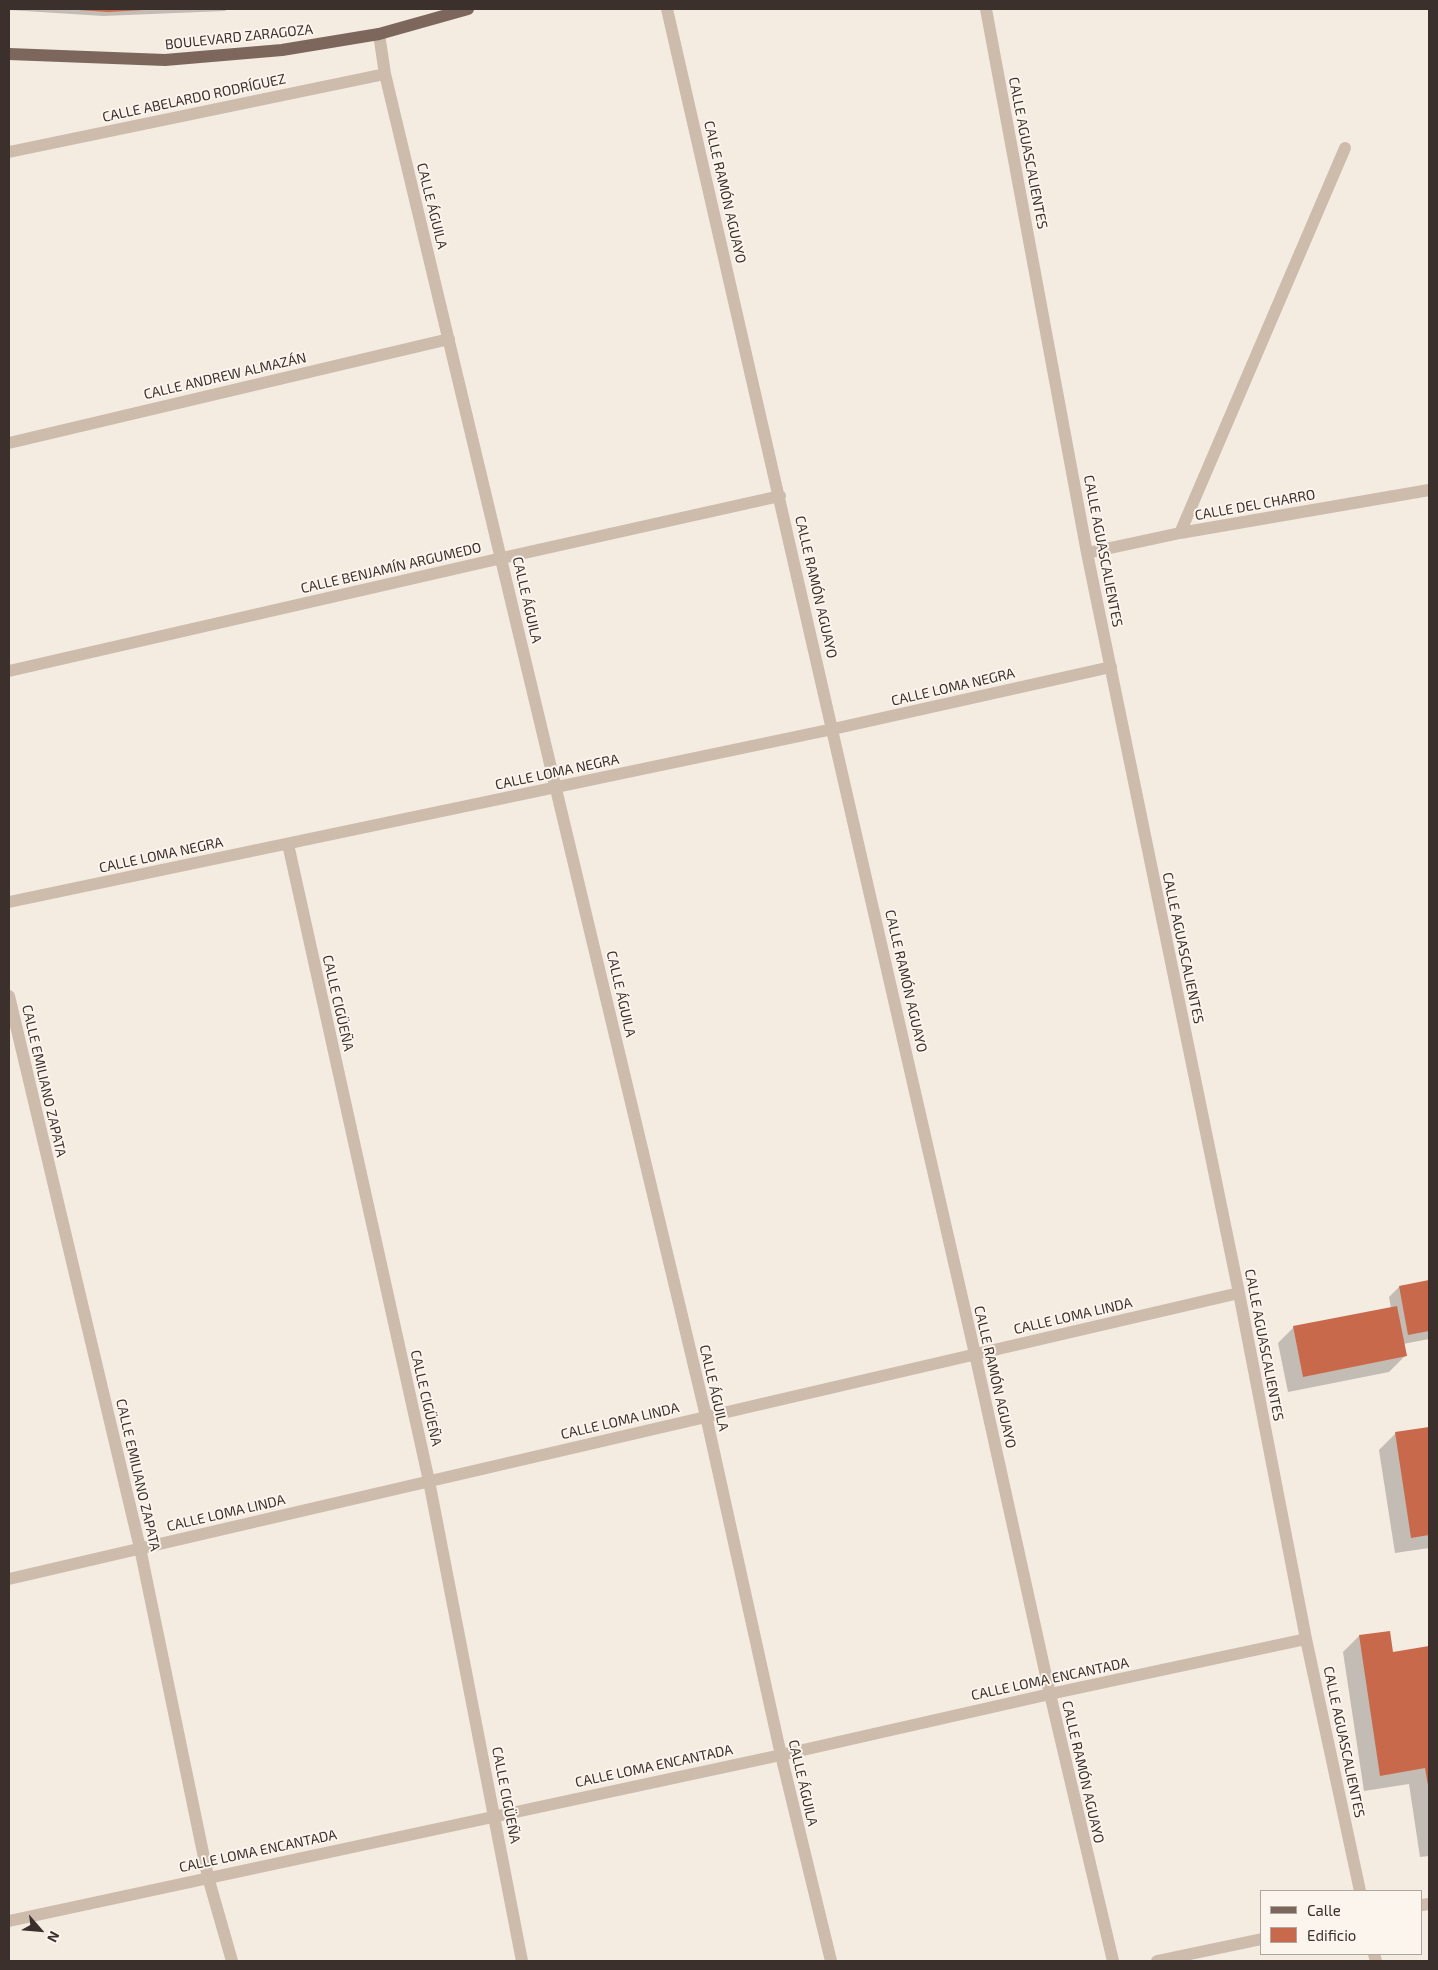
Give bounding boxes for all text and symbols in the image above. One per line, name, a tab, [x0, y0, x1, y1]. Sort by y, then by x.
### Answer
street label: BOULEVARD ZARAGOZA	[164, 21, 314, 53]
street label: CALLE ABELARDO RODRÍGUEZ	[101, 70, 287, 126]
street label: CALLE AGUASCALIENTES	[1005, 76, 1051, 230]
street label: CALLE RAMÓN AGUAYO	[700, 119, 750, 265]
street label: CALLE ÁGUILA	[413, 161, 451, 251]
street label: CALLE ANDREW ALMAZÁN	[142, 349, 308, 403]
street label: CALLE AGUASCALIENTES	[1080, 474, 1126, 628]
street label: CALLE DEL CHARRO	[1193, 486, 1317, 524]
street label: CALLE RAMÓN AGUAYO	[791, 514, 841, 660]
street label: CALLE BENJAMÍN ARGUMEDO	[299, 539, 483, 597]
street label: CALLE ÁGUILA	[509, 555, 545, 645]
street label: CALLE LOMA NEGRA	[890, 665, 1016, 709]
street label: CALLE LOMA NEGRA	[494, 751, 620, 793]
street label: CALLE LOMA NEGRA	[98, 834, 224, 876]
street label: CALLE AGUASCALIENTES	[1159, 871, 1207, 1025]
street label: CALLE RAMÓN AGUAYO	[881, 908, 931, 1054]
street label: CALLE ÁGUILA	[603, 949, 639, 1039]
street label: CALLE CIGÜEÑA	[319, 953, 357, 1053]
street label: CALLE EMILIANO ZAPATA	[18, 1003, 70, 1159]
street label: CALLE AGUASCALIENTES	[1241, 1268, 1287, 1422]
street label: CALLE LOMA LINDA	[1012, 1294, 1134, 1338]
street label: CALLE RAMÓN AGUAYO	[970, 1304, 1020, 1450]
street label: CALLE ÁGUILA	[696, 1343, 732, 1433]
street label: CALLE CIGÜEÑA	[407, 1348, 445, 1448]
street label: CALLE EMILIANO ZAPATA	[112, 1397, 164, 1553]
street label: CALLE LOMA LINDA	[559, 1399, 681, 1443]
street label: CALLE LOMA LINDA	[165, 1491, 287, 1535]
street label: CALLE LOMA ENCANTADA	[970, 1654, 1130, 1704]
street label: CALLE AGUASCALIENTES	[1320, 1665, 1368, 1819]
street label: CALLE RAMÓN AGUAYO	[1058, 1699, 1108, 1845]
street label: CALLE ÁGUILA	[785, 1738, 821, 1828]
street label: CALLE LOMA ENCANTADA	[574, 1741, 734, 1791]
street label: CALLE CIGÜEÑA	[488, 1745, 524, 1845]
street label: CALLE LOMA ENCANTADA	[178, 1826, 338, 1876]
legend	[1260, 1890, 1423, 1955]
text: Calle	[1307, 1901, 1341, 1919]
north arrow	[15, 1905, 65, 1955]
text: Edificio	[1307, 1926, 1356, 1944]
text: N	[44, 1929, 64, 1945]

